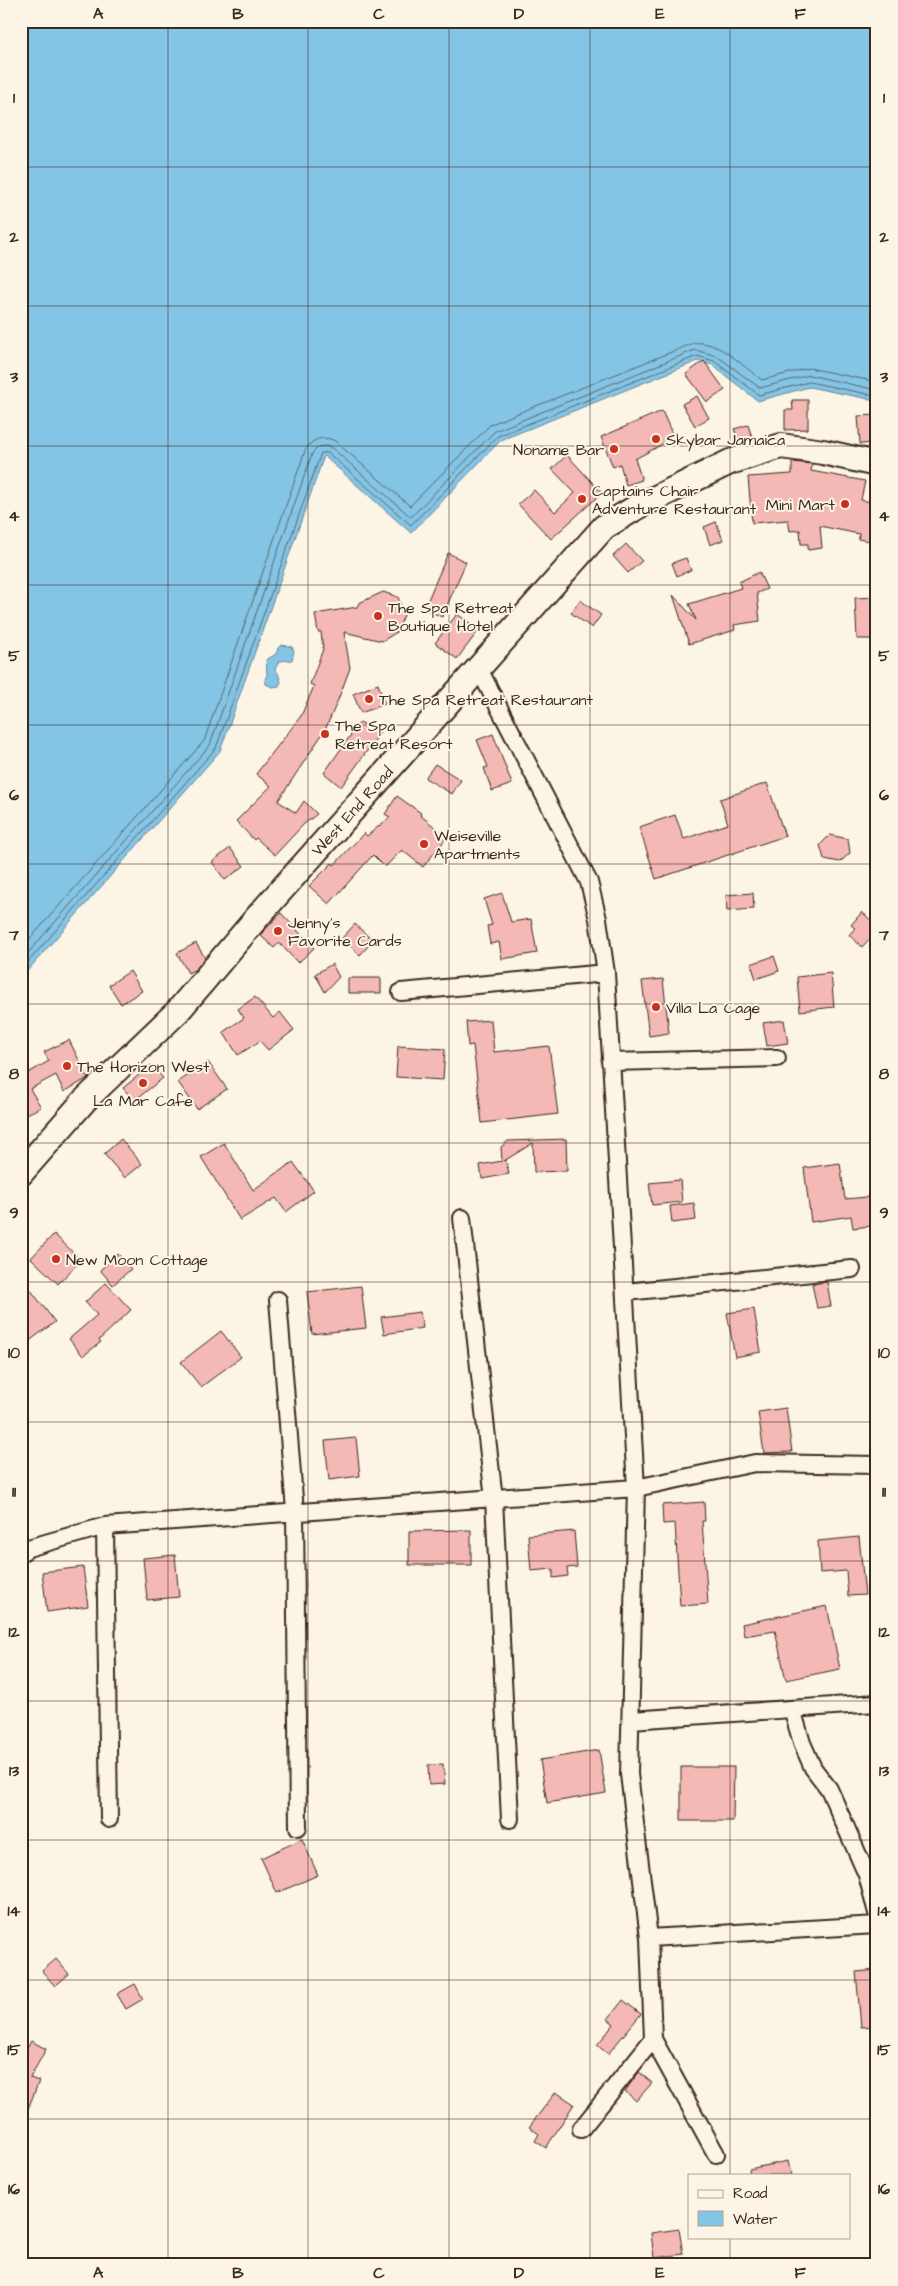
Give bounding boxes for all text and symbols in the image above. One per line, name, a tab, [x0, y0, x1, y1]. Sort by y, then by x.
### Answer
text: A	[93, 3, 104, 25]
text: B	[232, 3, 244, 25]
text: C	[373, 3, 385, 25]
text: D	[514, 3, 525, 25]
text: E	[655, 3, 665, 25]
text: F	[794, 3, 806, 25]
text: 1	[13, 87, 16, 109]
text: 1	[883, 87, 886, 109]
text: 2	[8, 226, 19, 248]
text: 2	[878, 226, 889, 248]
text: 3	[9, 366, 19, 388]
text: 3	[879, 366, 889, 388]
place label: Skybar Jamaica	[666, 429, 785, 452]
marker: Skybar Jamaica	[650, 433, 662, 445]
place label: Noname Bar	[513, 439, 604, 461]
marker: Noname Bar	[608, 443, 620, 455]
place label: Captains Chair Adventure Restaurant	[592, 480, 757, 520]
marker: Captains Chair Adventure Restaurant	[576, 493, 588, 505]
place label: Mini Mart	[766, 494, 836, 516]
marker: Mini Mart	[839, 498, 851, 510]
text: 4	[9, 505, 20, 527]
text: 4	[879, 505, 890, 527]
place label: The Spa Retreat Boutique Hotel	[388, 597, 514, 637]
marker: The Spa Retreat Boutique Hotel	[372, 610, 384, 622]
text: 5	[8, 645, 20, 667]
text: 5	[878, 645, 890, 667]
place label: The Spa Retreat Restaurant	[379, 689, 594, 711]
marker: The Spa Retreat Restaurant	[363, 693, 375, 705]
place label: The Spa Retreat Resort	[335, 715, 453, 755]
marker: The Spa Retreat Resort	[319, 728, 331, 740]
street label: West End Road	[307, 762, 398, 861]
text: 6	[9, 784, 19, 806]
text: 6	[879, 784, 889, 806]
place label: Weiseville Apartments	[434, 825, 520, 865]
marker: Weiseville Apartments	[418, 838, 430, 850]
place label: Jenny's Favorite Cards	[288, 912, 402, 952]
text: 7	[8, 924, 19, 946]
text: 7	[878, 924, 889, 946]
marker: Jenny's Favorite Cards	[272, 925, 284, 937]
place label: Villa La Cage	[666, 997, 760, 1020]
marker: Villa La Cage	[650, 1001, 662, 1013]
place label: The Horizon West	[77, 1056, 210, 1078]
marker: The Horizon West	[61, 1060, 73, 1072]
text: 8	[9, 1063, 20, 1085]
text: 8	[879, 1063, 890, 1085]
marker: La Mar Cafe	[137, 1077, 149, 1089]
place label: La Mar Cafe	[93, 1090, 193, 1112]
text: 9	[9, 1202, 19, 1224]
text: 9	[879, 1202, 889, 1224]
place label: New Moon Cottage	[66, 1249, 208, 1272]
marker: New Moon Cottage	[50, 1253, 62, 1265]
text: 10	[8, 1342, 20, 1364]
text: 10	[878, 1342, 890, 1364]
text: 11	[12, 1481, 17, 1503]
text: 11	[882, 1481, 887, 1503]
text: 12	[8, 1621, 20, 1643]
text: 12	[878, 1621, 890, 1643]
text: 13	[9, 1760, 20, 1782]
text: 13	[879, 1760, 890, 1782]
text: 14	[8, 1900, 21, 1922]
text: 14	[878, 1900, 891, 1922]
text: 15	[7, 2039, 21, 2061]
text: 15	[877, 2039, 891, 2061]
legend	[688, 2174, 850, 2238]
text: 16	[8, 2178, 20, 2200]
text: 16	[878, 2178, 890, 2200]
text: Road	[733, 2183, 768, 2204]
text: Water	[733, 2209, 777, 2230]
text: A	[93, 2262, 104, 2284]
text: B	[232, 2262, 244, 2284]
text: C	[373, 2262, 385, 2284]
text: D	[514, 2262, 525, 2284]
text: E	[655, 2262, 665, 2284]
text: F	[794, 2262, 806, 2284]

